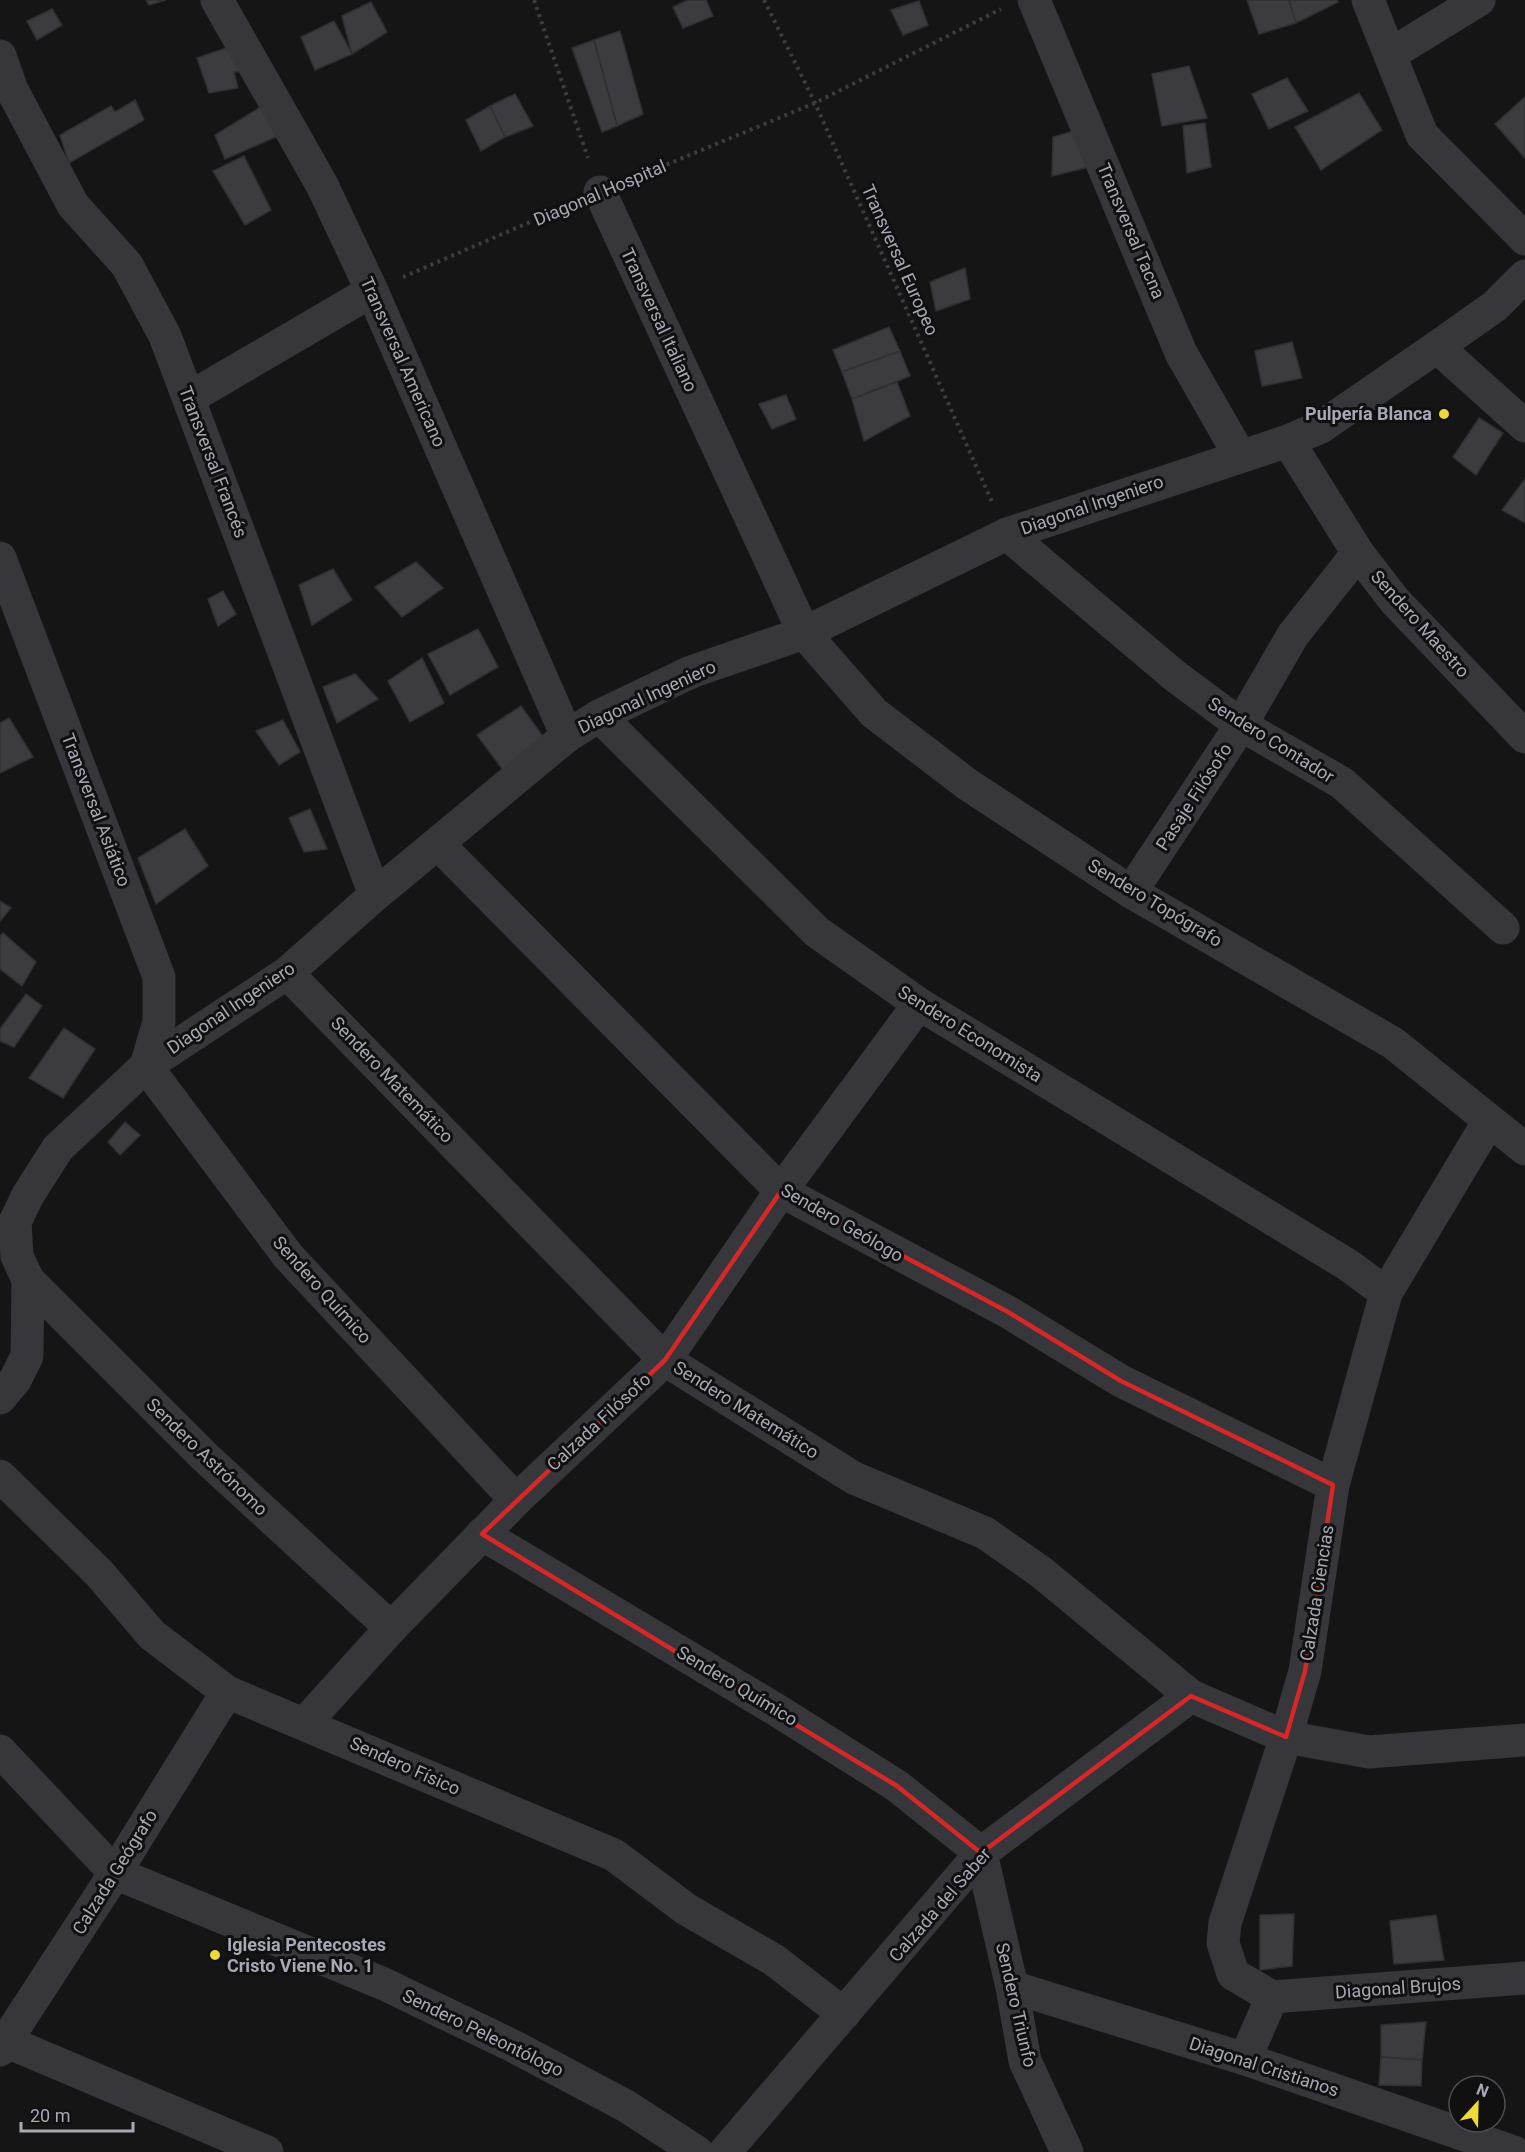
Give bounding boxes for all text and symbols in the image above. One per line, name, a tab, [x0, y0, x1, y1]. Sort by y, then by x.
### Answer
street label: Diagonal Hospital	[530, 155, 669, 230]
street label: Transversal Tacna	[1093, 160, 1170, 302]
street label: Transversal Europeo	[858, 181, 943, 339]
street label: Transversal Italiano	[617, 244, 702, 395]
street label: Transversal Americano	[356, 273, 450, 450]
street label: Transversal Francés	[175, 383, 252, 540]
place label: Pulpería Blanca	[1305, 403, 1432, 424]
marker: Pulpería Blanca	[1437, 407, 1451, 421]
street label: Diagonal Ingeniero	[1018, 470, 1166, 539]
street label: Sendero Maestro	[1367, 566, 1474, 682]
street label: Diagonal Ingeniero	[575, 655, 719, 738]
street label: Sendero Contador	[1204, 692, 1338, 787]
street label: Transversal Asiático	[58, 730, 135, 889]
street label: Pasaje Filósofo	[1151, 739, 1236, 854]
street label: Sendero Topógrafo	[1084, 854, 1226, 951]
street label: Diagonal Ingeniero	[163, 957, 299, 1058]
street label: Sendero Economista	[894, 981, 1046, 1086]
street label: Sendero Matemático	[327, 1012, 458, 1147]
street label: Sendero Geólogo	[777, 1179, 907, 1266]
street label: Sendero Químico	[269, 1232, 376, 1348]
street label: Sendero Matemático	[670, 1356, 823, 1463]
street label: Calzada Filósofo	[542, 1368, 655, 1475]
street label: Sendero Astrónomo	[143, 1394, 272, 1520]
street label: Calzada Ciencias	[1295, 1523, 1338, 1662]
street label: Sendero Químico	[673, 1641, 801, 1730]
street label: Sendero Físico	[347, 1732, 464, 1799]
street label: Calzada Geógrafo	[68, 1805, 161, 1938]
street label: Calzada del Saber	[885, 1844, 995, 1966]
place label: Iglesia Pentecostes Cristo Viene No. 1	[227, 1934, 386, 1976]
street label: Sendero Triunfo	[992, 1941, 1041, 2069]
marker: Iglesia Pentecostes Cristo Viene No. 1	[208, 1948, 222, 1962]
street label: Diagonal Brujos	[1334, 1973, 1462, 2002]
street label: Sendero Peleontólogo	[399, 1984, 567, 2081]
street label: Diagonal Cristianos	[1187, 2032, 1342, 2101]
north arrow	[1447, 2074, 1507, 2134]
text: N	[1474, 2080, 1491, 2101]
scale bar	[21, 2095, 134, 2133]
text: 20 m	[30, 2105, 70, 2126]

